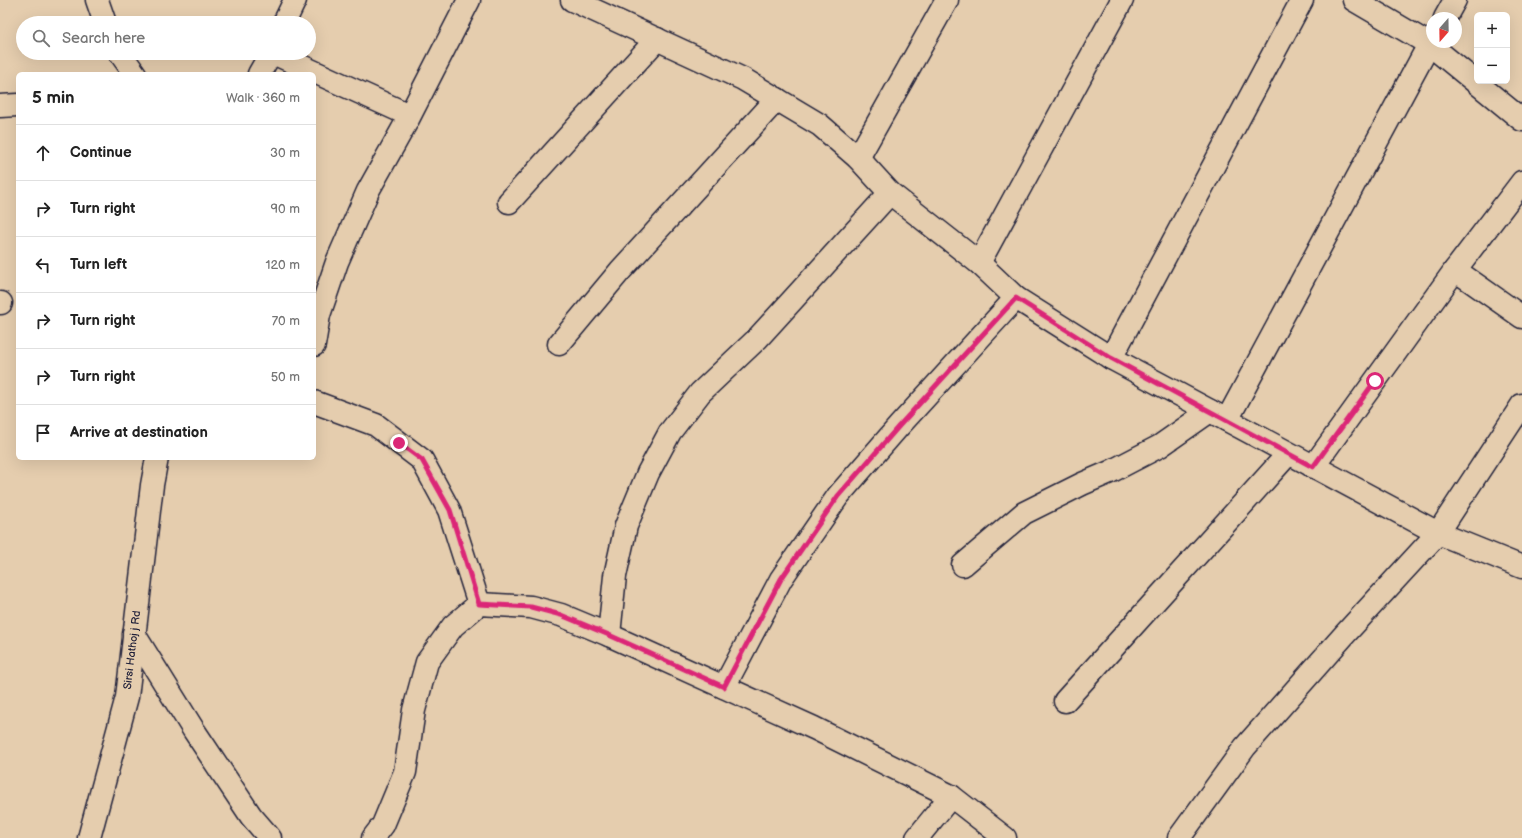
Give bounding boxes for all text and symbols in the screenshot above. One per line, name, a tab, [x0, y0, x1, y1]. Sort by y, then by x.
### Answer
north arrow	[1426, 12, 1462, 48]
map controls	[1474, 12, 1510, 84]
button: +	[1474, 12, 1510, 48]
search box	[16, 16, 316, 60]
icon: search	[30, 27, 52, 49]
text: Search here	[62, 29, 145, 48]
button: −	[1474, 48, 1510, 84]
text: 5 min	[32, 88, 75, 108]
text: Walk · 360 m	[226, 90, 300, 106]
icon: ahead	[32, 142, 54, 164]
text: Continue	[70, 143, 132, 162]
text: 30 m	[270, 145, 300, 161]
icon: right	[32, 198, 54, 220]
text: Turn right	[70, 199, 135, 218]
text: 90 m	[271, 201, 300, 217]
icon: left	[32, 254, 54, 276]
text: Turn left	[70, 255, 127, 274]
text: 120 m	[265, 257, 300, 273]
icon: right	[32, 310, 54, 332]
text: Turn right	[70, 311, 135, 330]
text: 70 m	[272, 313, 300, 329]
icon: right	[32, 366, 54, 388]
text: Turn right	[70, 367, 135, 386]
text: 50 m	[271, 369, 300, 385]
route start	[1366, 372, 1384, 390]
icon: arrive	[32, 422, 54, 444]
text: Arrive at destination	[70, 423, 208, 442]
route end	[390, 434, 408, 452]
street label: Sirsi Hathoj j Rd	[121, 610, 143, 690]

